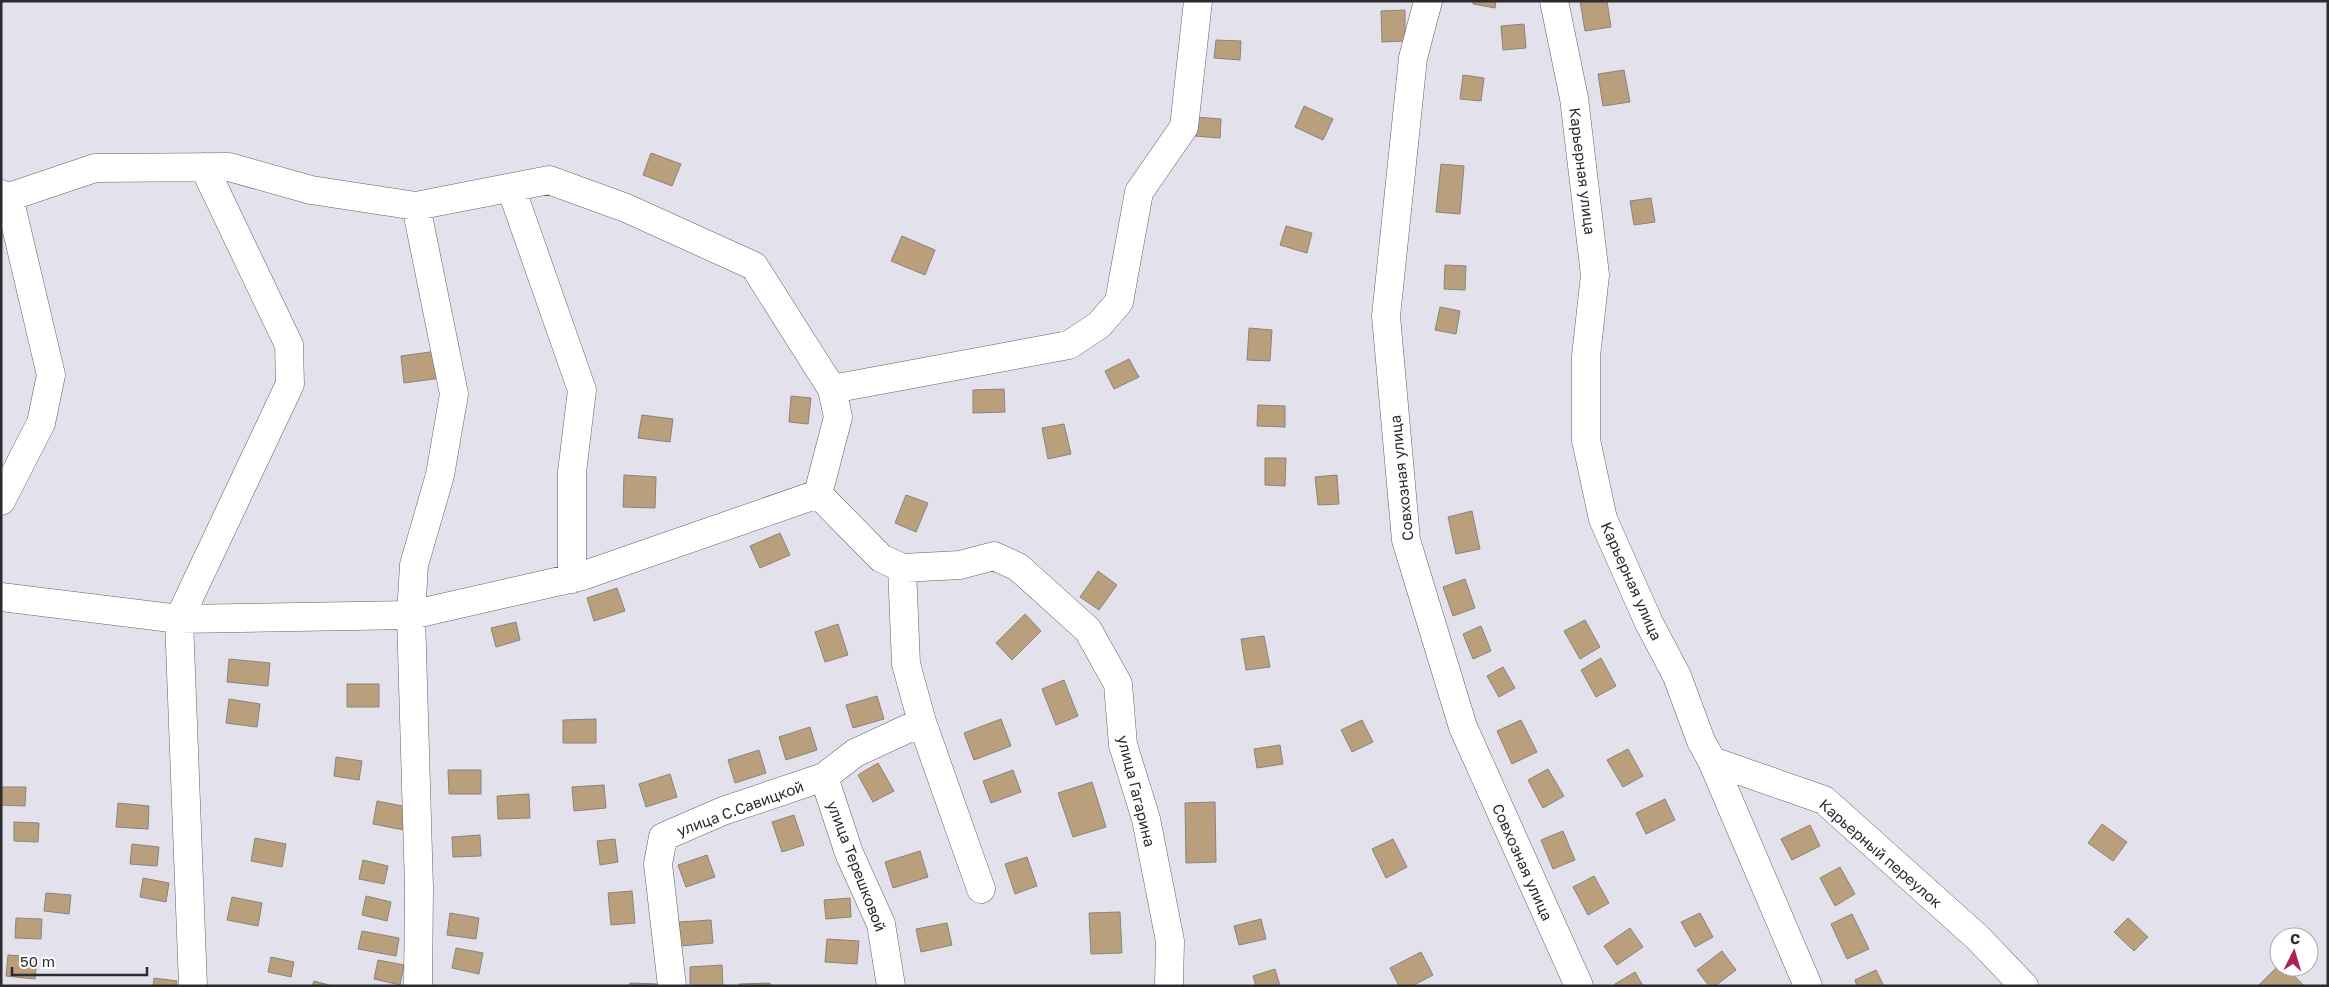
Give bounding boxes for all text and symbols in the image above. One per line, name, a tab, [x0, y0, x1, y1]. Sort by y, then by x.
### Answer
street label: Карьерная улица	[1566, 106, 1600, 236]
street label: Совхозная улица	[1385, 414, 1417, 542]
street label: Карьерная улица	[1598, 519, 1666, 643]
street label: улица Гагарина	[1114, 733, 1160, 849]
street label: улица С.Савицкой	[674, 777, 806, 839]
street label: Карьерный переулок	[1816, 795, 1946, 911]
street label: улица Терешковой	[824, 798, 890, 934]
street label: Совхозная улица	[1489, 801, 1557, 923]
north arrow	[2269, 927, 2319, 977]
text: С	[2289, 930, 2301, 947]
scale bar	[12, 944, 148, 976]
text: 50 m	[20, 952, 55, 970]

